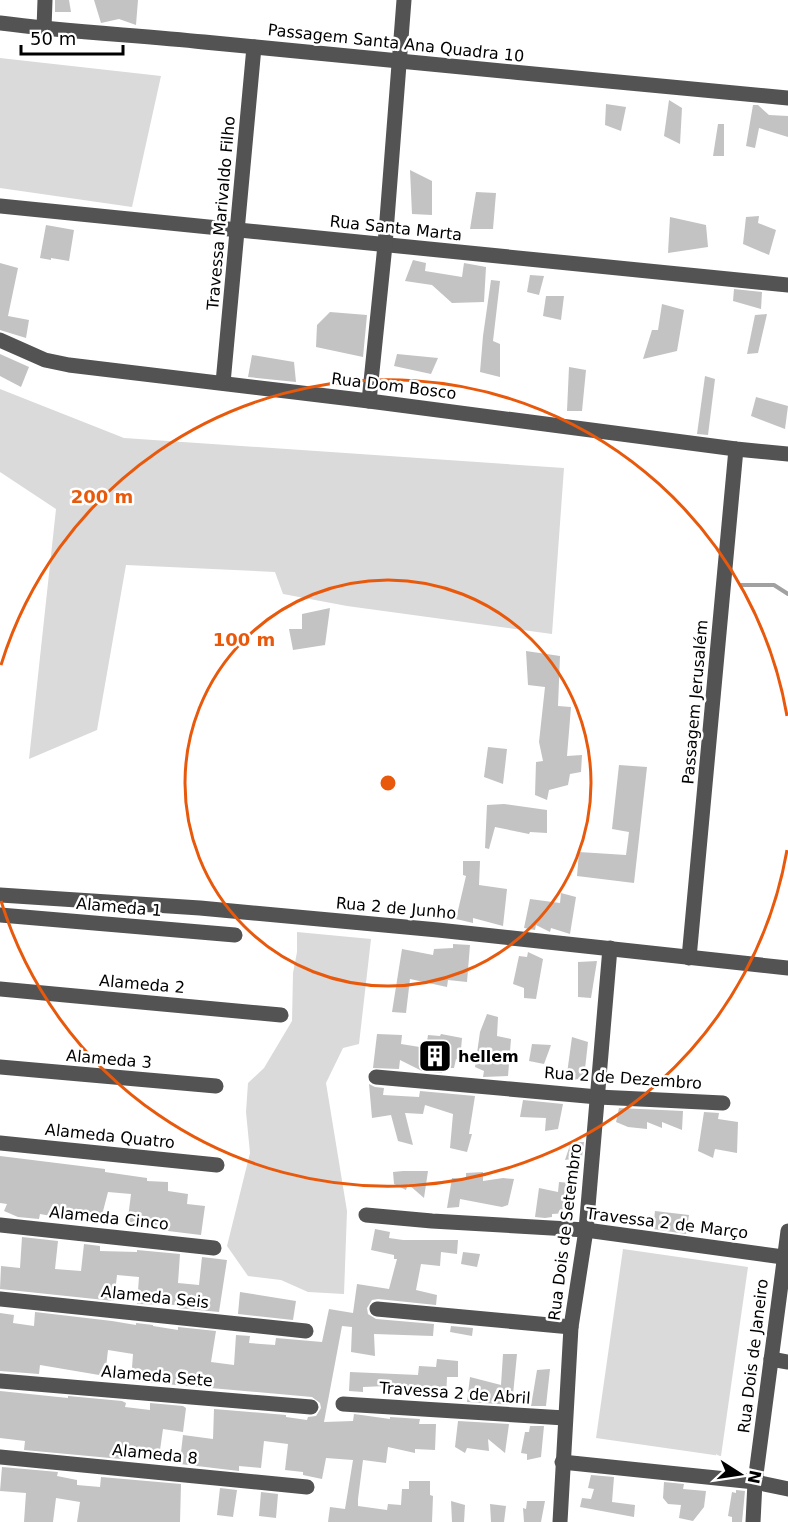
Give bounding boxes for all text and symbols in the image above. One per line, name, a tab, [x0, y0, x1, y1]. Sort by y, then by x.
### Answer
scale bar	[21, 18, 123, 56]
street label: Passagem Santa Ana Quadra 10	[267, 20, 525, 66]
text: 50 m	[30, 28, 76, 49]
street label: Travessa Marivaldo Filho	[203, 115, 239, 312]
street label: Rua Santa Marta	[329, 212, 463, 244]
street label: Rua Dom Bosco	[330, 369, 458, 403]
text: 200 m	[71, 486, 133, 507]
street label: Passagem Jerusalém	[678, 619, 712, 785]
text: 100 m	[213, 629, 275, 650]
centre of rings	[378, 773, 398, 793]
street label: Rua 2 de Junho	[335, 893, 457, 923]
street label: Alameda 1	[75, 894, 163, 920]
street label: Alameda 2	[98, 971, 186, 997]
building icon: hellem	[417, 1038, 453, 1074]
street label: Alameda 3	[65, 1046, 153, 1072]
place label: hellem	[458, 1047, 519, 1066]
street label: Rua 2 de Dezembro	[544, 1063, 702, 1093]
street label: Alameda Quatro	[44, 1120, 176, 1152]
street label: Rua Dois de Setembro	[545, 1142, 585, 1322]
street label: Alameda Cinco	[48, 1202, 170, 1234]
street label: Travessa 2 de Março	[584, 1203, 749, 1242]
street label: Rua Dois de Janeiro	[734, 1278, 772, 1434]
street label: Alameda Seis	[100, 1282, 210, 1312]
street label: Alameda Sete	[100, 1362, 214, 1390]
street label: Travessa 2 de Abril	[378, 1378, 531, 1408]
street label: Alameda 8	[111, 1440, 199, 1468]
north arrow	[710, 1444, 770, 1504]
text: N	[743, 1468, 765, 1486]

